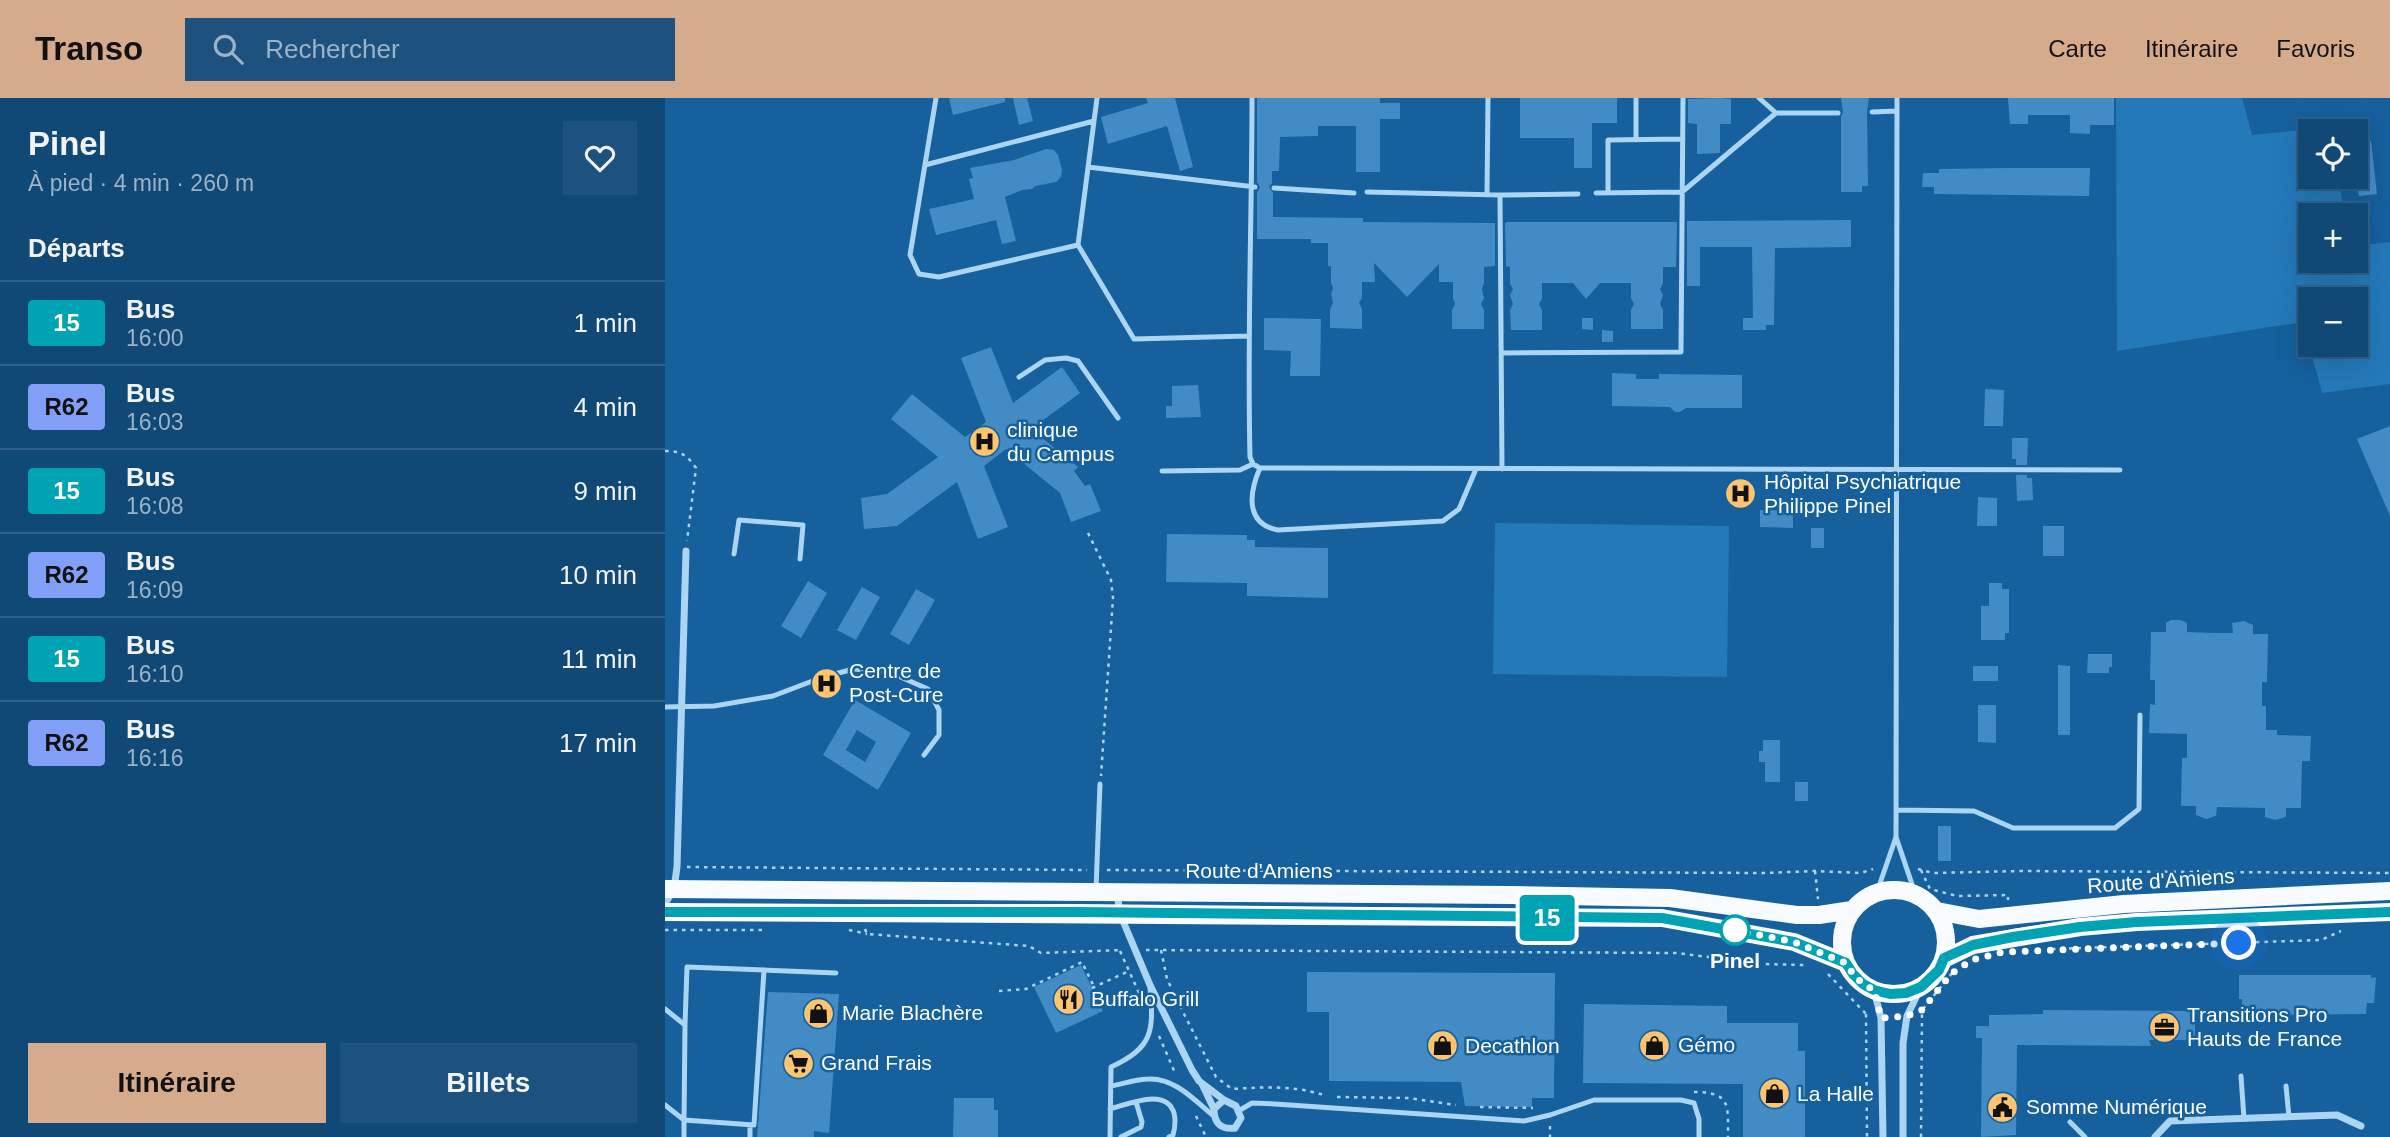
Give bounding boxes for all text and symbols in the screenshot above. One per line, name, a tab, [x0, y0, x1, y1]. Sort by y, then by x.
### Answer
search box	[185, 18, 675, 81]
text: Transo	[35, 30, 143, 67]
icon: search	[209, 30, 247, 68]
text: Rechercher	[265, 34, 400, 64]
text: Carte	[2048, 35, 2107, 62]
text: Itinéraire	[2145, 35, 2238, 62]
text: Favoris	[2276, 35, 2355, 62]
map controls	[2298, 119, 2368, 357]
button: locate	[2298, 119, 2368, 189]
button: heart	[563, 121, 637, 195]
text: Pinel	[28, 125, 107, 162]
text: À pied · 4 min · 260 m	[28, 170, 254, 196]
button: +	[2298, 203, 2368, 273]
text: Départs	[28, 233, 125, 263]
button: −	[2298, 287, 2368, 357]
text: Bus	[126, 294, 175, 324]
text: 1 min	[573, 308, 637, 338]
text: 15	[53, 309, 80, 336]
text: 16:00	[126, 325, 184, 351]
text: Bus	[126, 378, 175, 408]
text: 4 min	[573, 392, 637, 422]
text: R62	[44, 393, 89, 420]
text: 16:03	[126, 409, 184, 435]
place label: clinique du Campus	[1007, 418, 1114, 465]
hospital icon: clinique du Campus	[967, 425, 1001, 459]
text: Bus	[126, 462, 175, 492]
place label: Hôpital Psychiatrique Philippe Pinel	[1764, 470, 1961, 517]
text: 9 min	[573, 476, 637, 506]
text: 15	[53, 477, 80, 504]
hospital icon: Hôpital Psychiatrique Philippe Pinel	[1724, 477, 1758, 511]
text: 16:08	[126, 493, 184, 519]
text: Bus	[126, 546, 175, 576]
text: 10 min	[559, 560, 637, 590]
text: R62	[44, 561, 89, 588]
text: 16:09	[126, 577, 184, 603]
text: Bus	[126, 630, 175, 660]
text: 11 min	[561, 644, 637, 674]
text: 15	[53, 645, 80, 672]
place label: Centre de Post-Cure	[849, 659, 944, 706]
text: 16:10	[126, 661, 184, 687]
hospital icon: Centre de Post-Cure	[809, 666, 843, 700]
text: Bus	[126, 714, 175, 744]
text: 17 min	[559, 728, 637, 758]
text: R62	[44, 729, 89, 756]
text: 16:16	[126, 745, 184, 771]
street label: Route d'Amiens	[1185, 859, 1333, 882]
street label: Route d'Amiens	[2087, 864, 2235, 897]
line badge: 15	[1515, 895, 1579, 941]
text: 15	[1534, 904, 1560, 931]
marker: Pinel	[1720, 915, 1750, 945]
your location	[2221, 925, 2256, 960]
place label: Pinel	[1710, 949, 1760, 972]
restaurant icon: Buffalo Grill	[1051, 982, 1085, 1016]
place label: Buffalo Grill	[1091, 987, 1199, 1010]
shop icon: Marie Blachère	[802, 996, 836, 1030]
place label: Marie Blachère	[842, 1001, 983, 1024]
place label: Transitions Pro Hauts de France	[2187, 1003, 2342, 1050]
office icon: Transitions Pro Hauts de France	[2147, 1010, 2181, 1044]
shop icon: Gémo	[1638, 1028, 1672, 1062]
shop icon: Decathlon	[1425, 1029, 1459, 1063]
place label: Gémo	[1678, 1033, 1735, 1056]
place label: Decathlon	[1465, 1034, 1560, 1057]
button: Itinéraire	[28, 1043, 326, 1123]
button: Billets	[340, 1043, 637, 1123]
supermarket icon: Grand Frais	[781, 1046, 815, 1080]
place label: Grand Frais	[821, 1051, 932, 1074]
shop icon: La Halle	[1757, 1077, 1791, 1111]
place label: La Halle	[1797, 1082, 1874, 1105]
public building icon: Somme Numérique	[1986, 1090, 2020, 1124]
place label: Somme Numérique	[2026, 1095, 2207, 1118]

